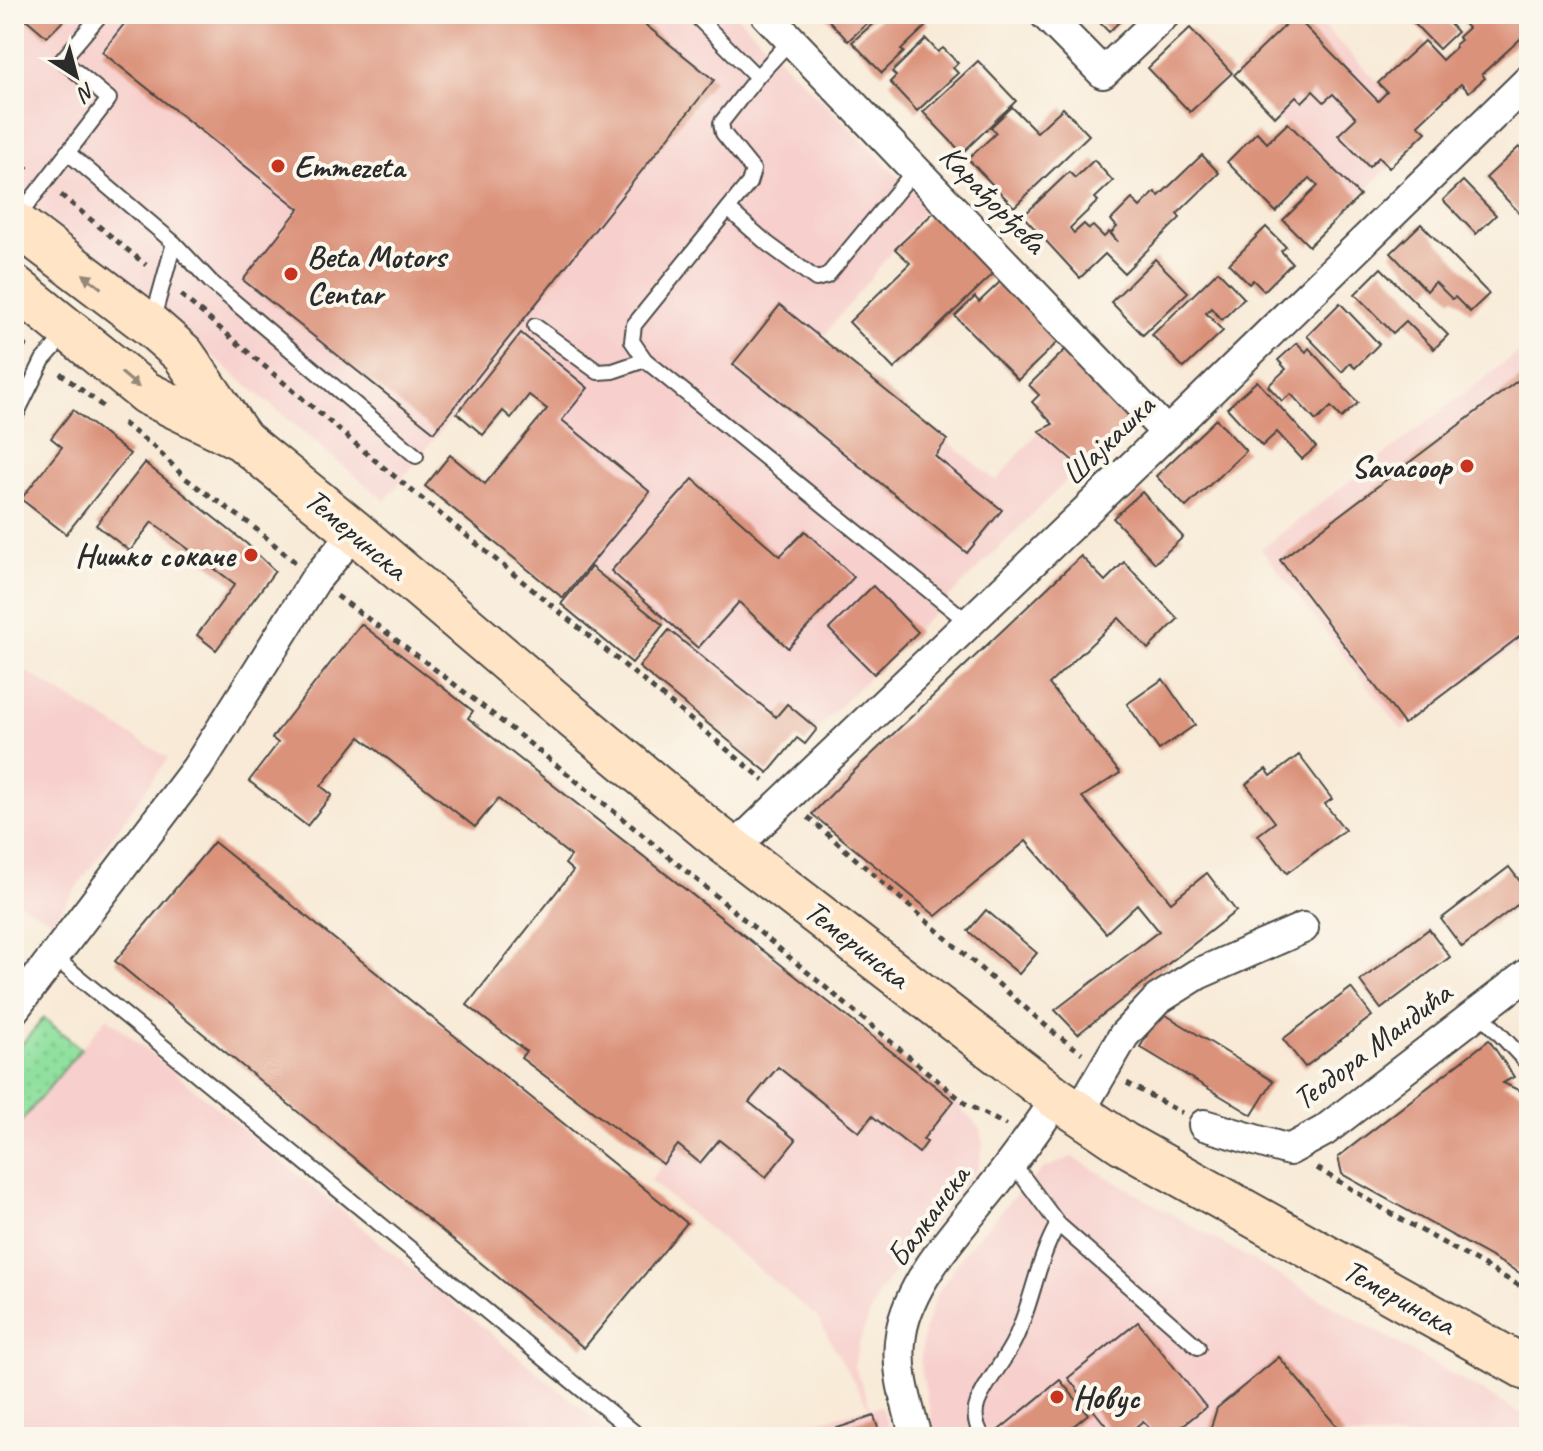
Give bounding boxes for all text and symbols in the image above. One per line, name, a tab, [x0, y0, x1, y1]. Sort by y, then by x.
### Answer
north arrow	[36, 36, 116, 116]
text: N	[71, 76, 101, 109]
street label: Карађорђева	[931, 136, 1057, 264]
place label: Emmezeta	[294, 146, 407, 187]
marker: Emmezeta	[269, 157, 287, 175]
place label: Beta Motors Centar	[307, 236, 448, 314]
marker: Beta Motors Centar	[282, 265, 300, 283]
one-way arrow	[82, 273, 102, 289]
one-way arrow	[120, 371, 140, 388]
street label: Шајкашка	[1053, 384, 1165, 494]
place label: Savacoop	[1351, 446, 1454, 487]
marker: Savacoop	[1458, 457, 1476, 475]
street label: Темеринска	[296, 479, 418, 590]
place label: Нишко сокаче	[75, 535, 238, 576]
marker: Нишко сокаче	[242, 546, 260, 564]
street label: Темеринска	[796, 890, 919, 999]
street label: Теодора Мандића	[1284, 972, 1461, 1119]
street label: Балканска	[877, 1155, 981, 1275]
street label: Темеринска	[1336, 1249, 1464, 1346]
place label: Новус	[1073, 1377, 1141, 1418]
marker: Новус	[1048, 1388, 1066, 1406]

